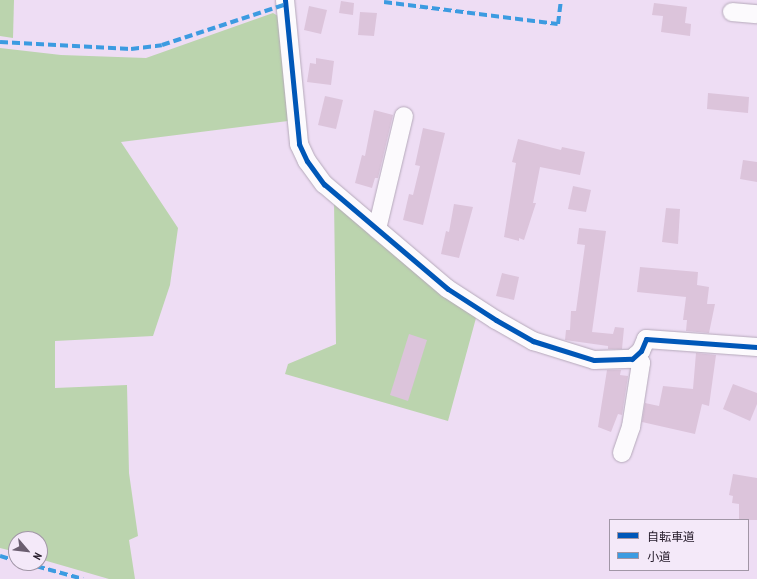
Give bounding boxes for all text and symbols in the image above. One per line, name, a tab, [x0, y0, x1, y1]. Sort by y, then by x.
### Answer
legend	[609, 519, 749, 571]
text: 自転車道	[647, 529, 695, 544]
north arrow	[8, 531, 48, 571]
text: 小道	[647, 549, 671, 564]
text: N	[30, 550, 45, 562]

